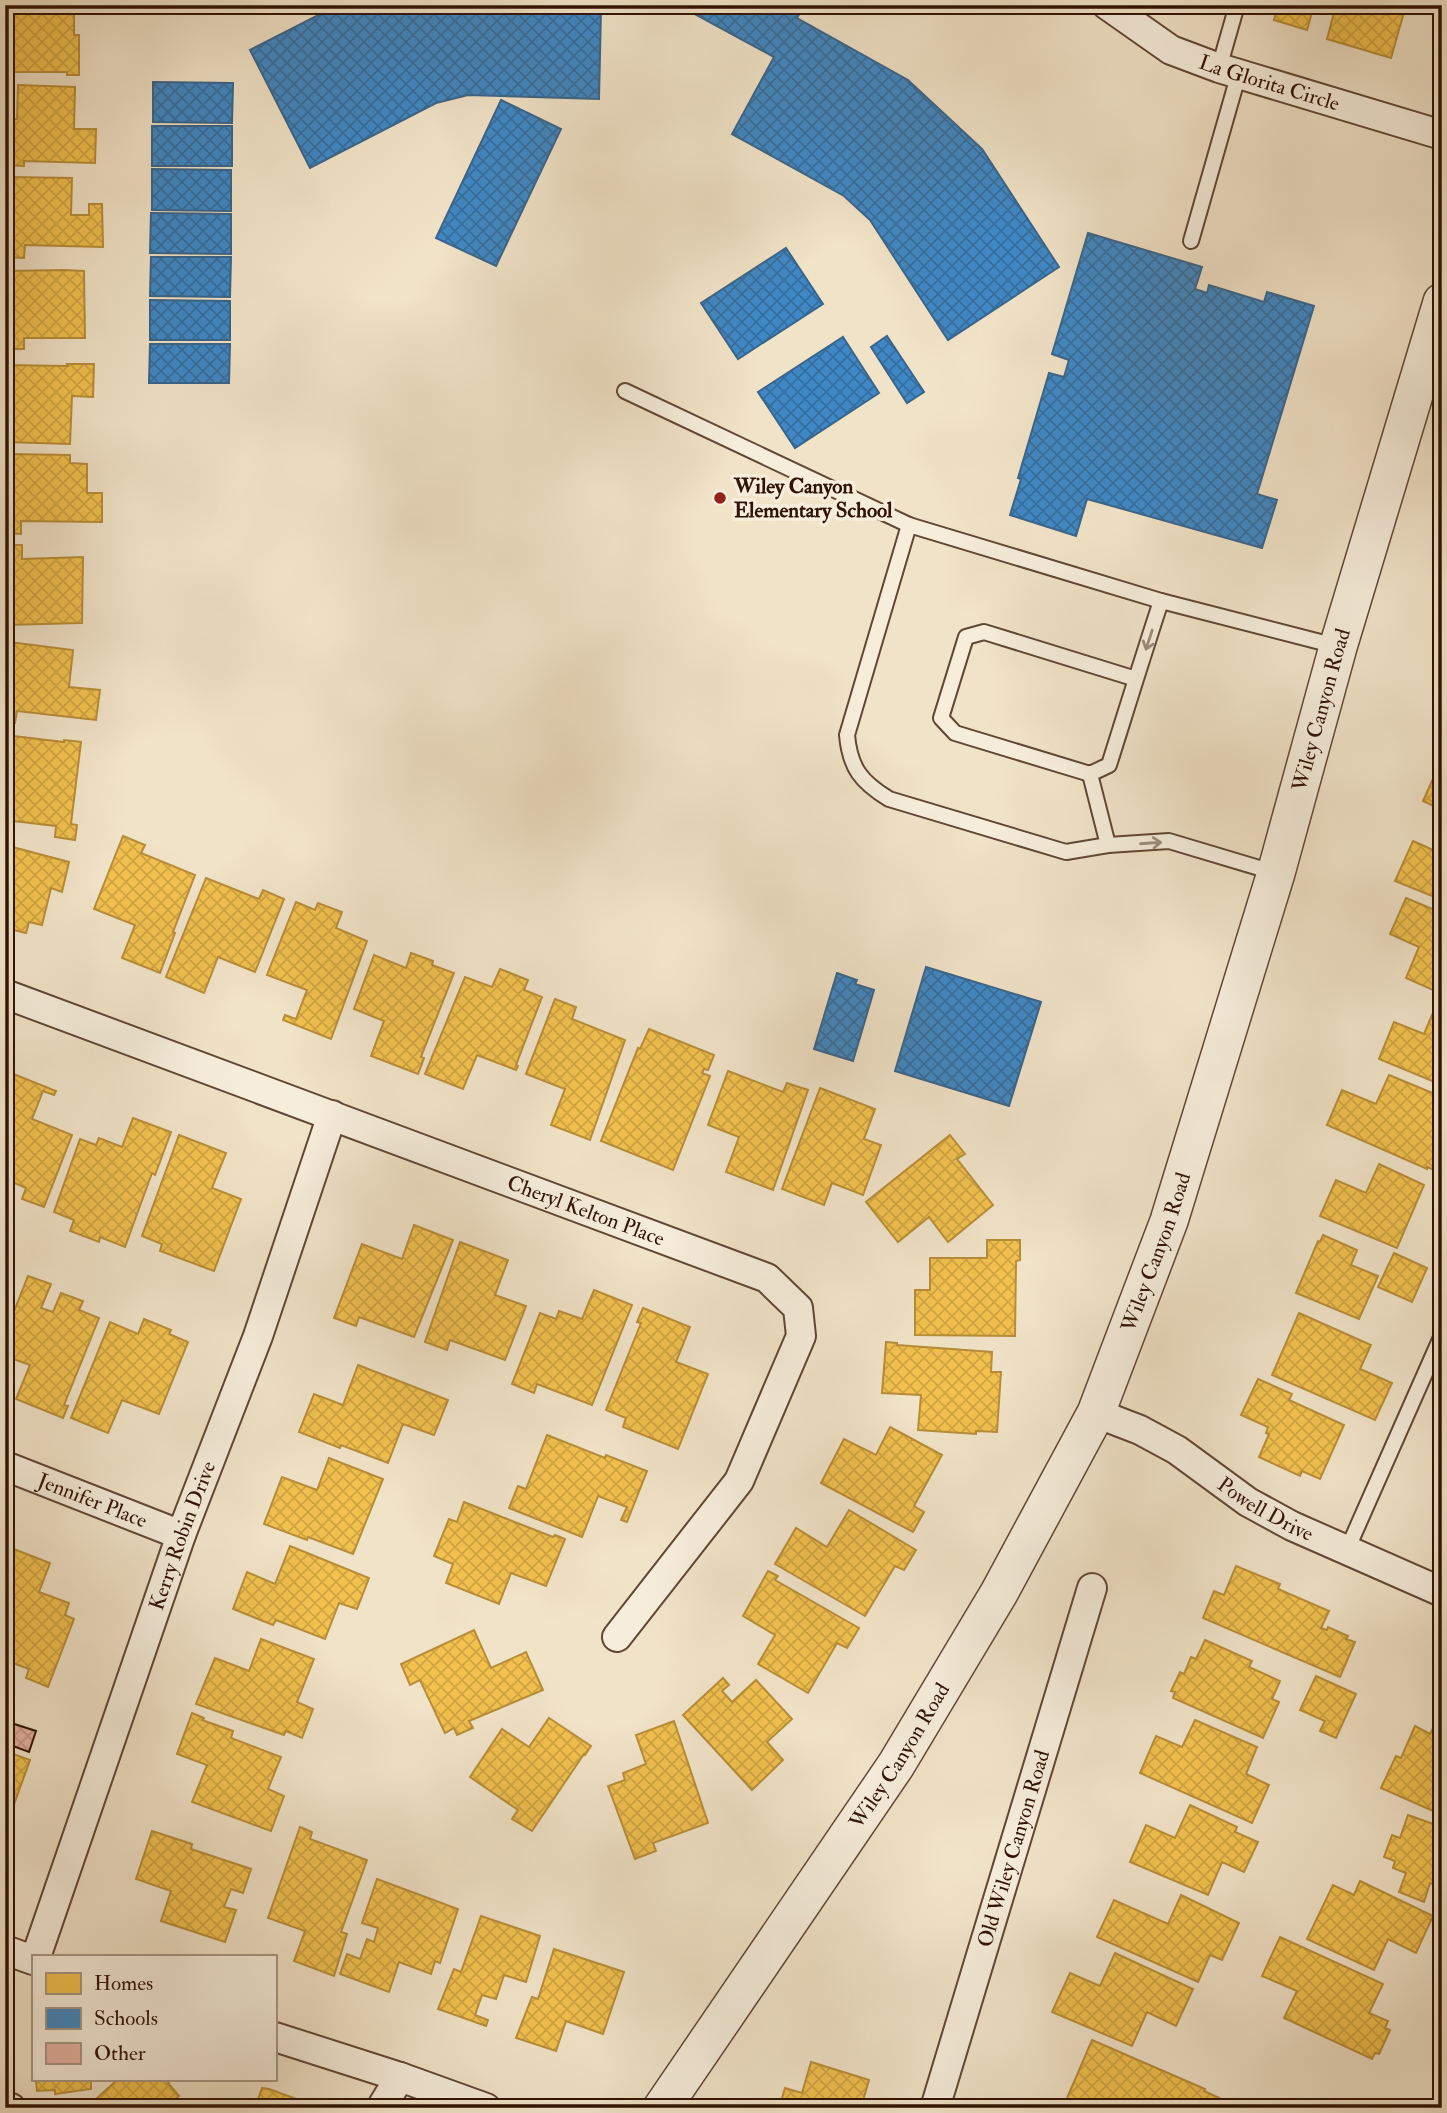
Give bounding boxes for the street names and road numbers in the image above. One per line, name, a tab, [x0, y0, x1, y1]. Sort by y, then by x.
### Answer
street label: La Glorita Circle	[1195, 48, 1343, 117]
street label: Wiley Canyon Road	[1285, 624, 1357, 795]
street label: Wiley Canyon Road	[1114, 1168, 1197, 1336]
street label: Cheryl Kelton Place	[503, 1169, 669, 1252]
street label: Kerry Robin Drive	[143, 1457, 222, 1614]
street label: Jennifer Place	[33, 1466, 151, 1534]
street label: Powell Drive	[1212, 1471, 1318, 1547]
street label: Wiley Canyon Road	[843, 1677, 956, 1835]
street label: Old Wiley Canyon Road	[971, 1746, 1056, 1950]

